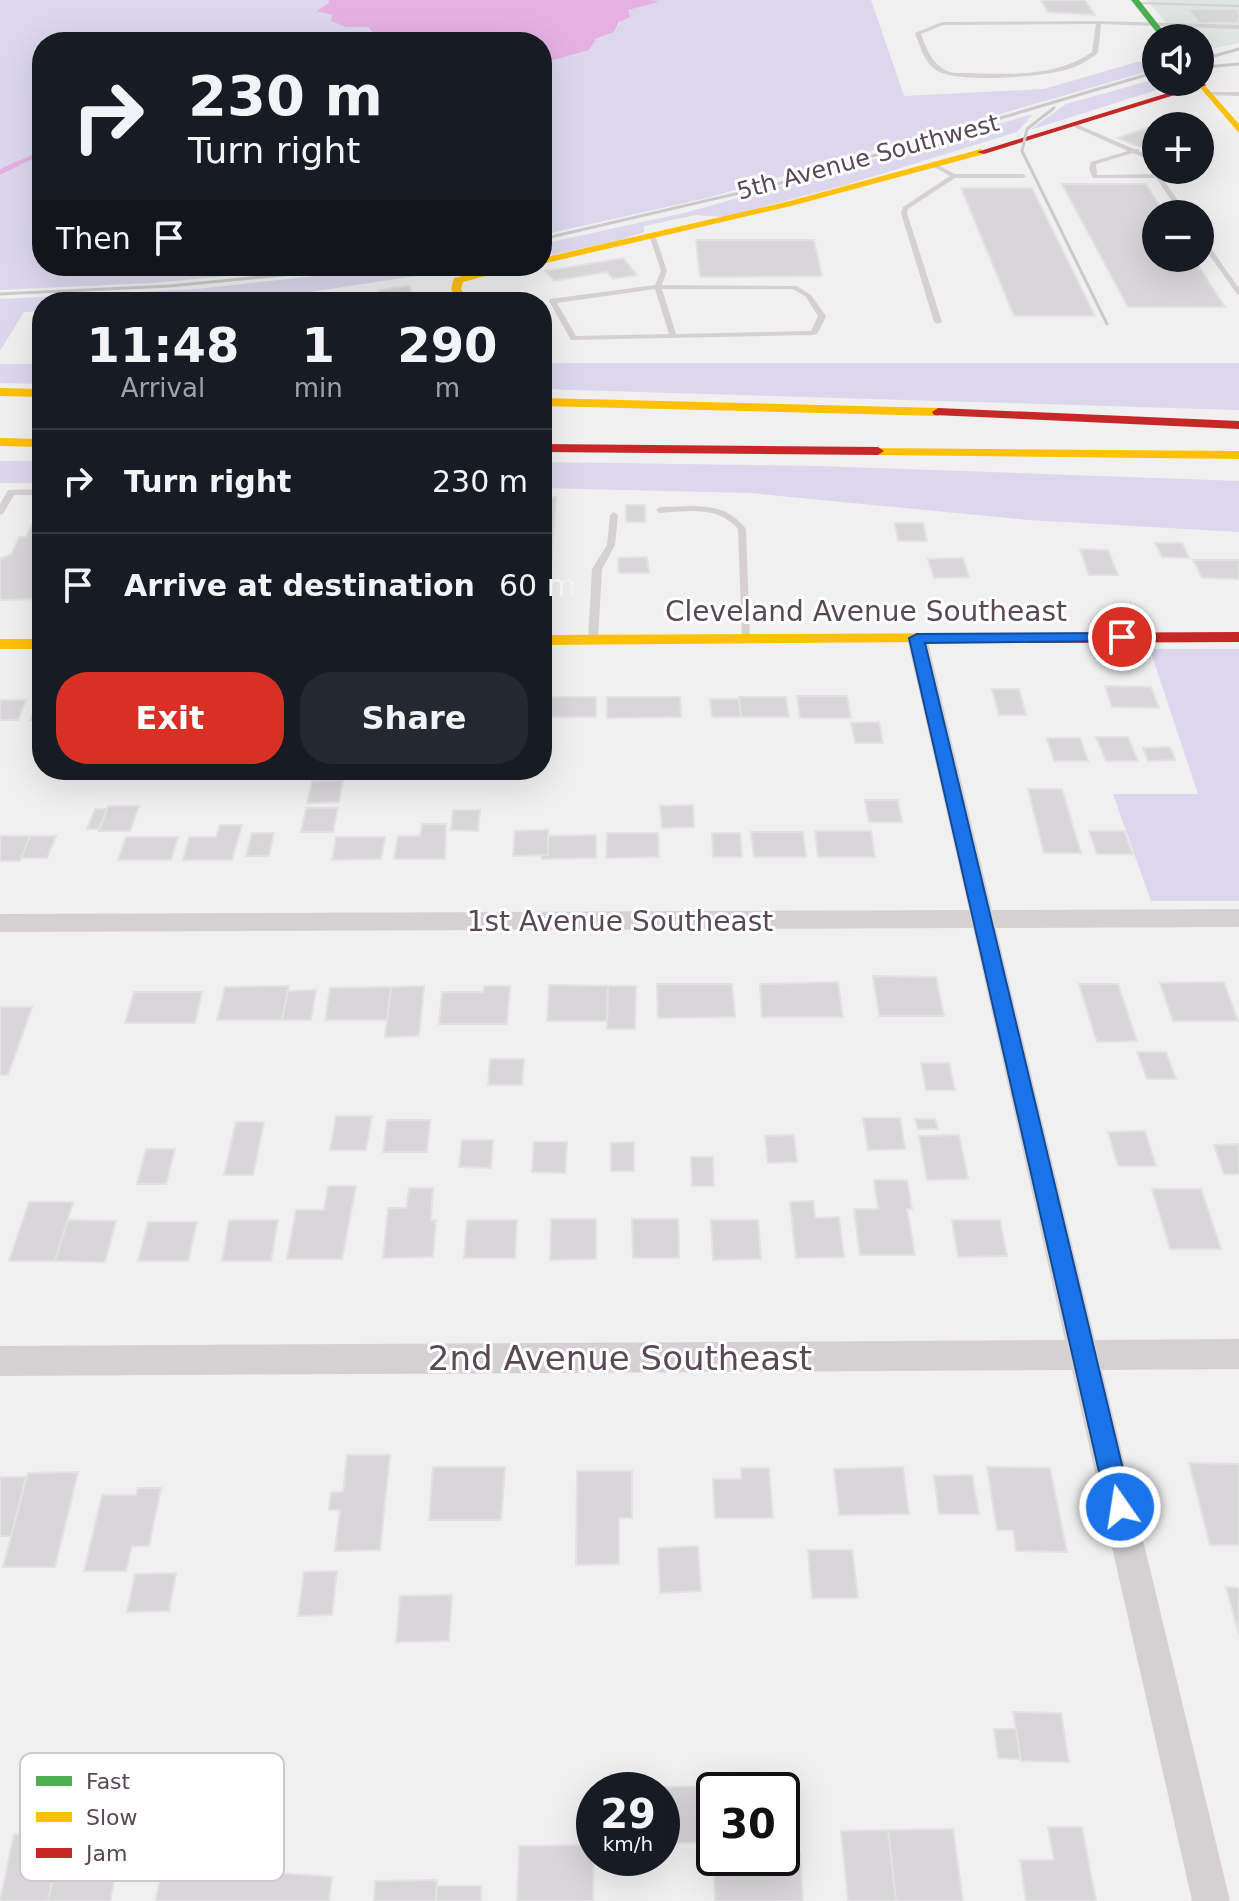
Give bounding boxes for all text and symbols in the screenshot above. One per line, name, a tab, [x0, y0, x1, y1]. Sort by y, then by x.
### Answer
map controls	[1142, 24, 1214, 272]
button: sound	[1142, 24, 1214, 96]
text: 230 m	[188, 63, 383, 128]
icon: right	[56, 64, 160, 168]
street label: 5th Avenue Southwest	[734, 108, 1002, 206]
button: +	[1142, 112, 1214, 184]
text: Turn right	[188, 130, 360, 171]
button: −	[1142, 200, 1214, 272]
icon: arrive	[147, 216, 191, 260]
text: Then	[56, 221, 131, 256]
text: 11:48	[86, 317, 239, 373]
text: 1	[302, 317, 335, 373]
text: 290	[397, 317, 497, 373]
text: Arrival	[121, 373, 205, 403]
text: min	[294, 373, 343, 403]
text: m	[435, 373, 460, 403]
icon: right	[56, 459, 100, 503]
text: Turn right	[124, 464, 291, 499]
text: 230 m	[432, 464, 528, 499]
icon: arrive	[56, 563, 100, 607]
text: Arrive at destination	[124, 568, 475, 603]
text: 60 m	[499, 568, 576, 603]
street label: Cleveland Avenue Southeast	[665, 595, 1067, 628]
pin	[1088, 603, 1156, 671]
icon: arrive	[1100, 615, 1144, 659]
button: Exit	[56, 672, 284, 764]
button: Share	[300, 672, 528, 764]
street label: 1st Avenue Southeast	[467, 905, 773, 938]
street label: 2nd Avenue Southeast	[428, 1338, 812, 1378]
position arrow	[1078, 1465, 1162, 1549]
legend	[20, 1753, 284, 1881]
text: Fast	[86, 1769, 131, 1794]
speed limit sign: 30	[696, 1772, 800, 1876]
text: 29	[600, 1791, 656, 1837]
text: Slow	[86, 1805, 138, 1830]
text: km/h	[603, 1832, 653, 1856]
text: Jam	[84, 1841, 127, 1866]

